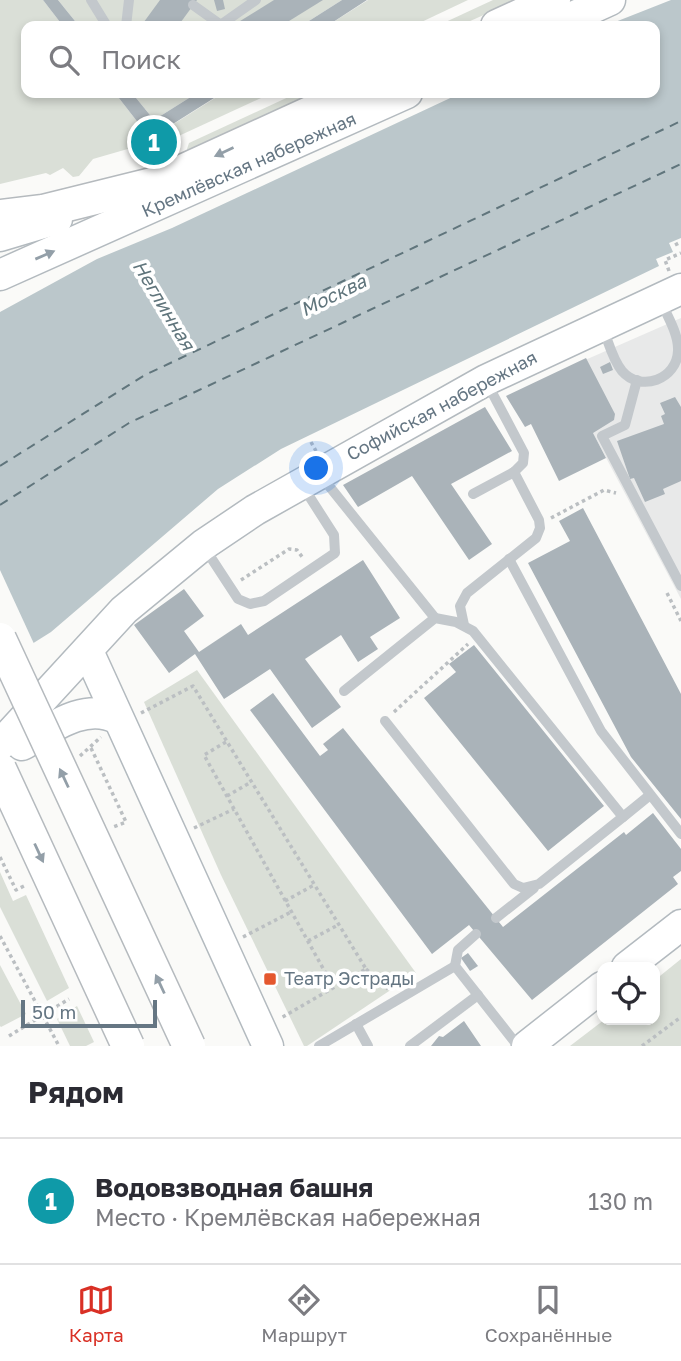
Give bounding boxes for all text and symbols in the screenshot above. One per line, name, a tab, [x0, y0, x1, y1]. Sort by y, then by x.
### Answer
search box	[21, 21, 660, 98]
icon: search	[45, 41, 83, 79]
text: Поиск	[101, 44, 181, 75]
street label: Кремлёвская набережная	[138, 107, 359, 221]
pin: 1	[131, 116, 177, 168]
one-way arrow	[214, 146, 234, 158]
one-way arrow	[35, 249, 55, 261]
water label: Неглинная	[129, 256, 201, 355]
water label: Москва	[296, 268, 371, 320]
street label: Софийская набережная	[343, 346, 541, 465]
your location	[299, 451, 333, 485]
one-way arrow	[59, 768, 70, 788]
one-way arrow	[33, 843, 45, 863]
map controls	[597, 962, 660, 1025]
button: locate	[597, 962, 660, 1025]
place label: Театр Эстрады	[284, 967, 415, 989]
marker: Театр Эстрады	[262, 971, 278, 987]
one-way arrow	[154, 974, 166, 994]
scale bar	[21, 997, 158, 1029]
text: 50 m	[32, 1000, 76, 1023]
text: Рядом	[28, 1074, 124, 1110]
text: Водовзводная башня	[95, 1172, 373, 1203]
text: 1	[45, 1187, 57, 1215]
text: 130 m	[588, 1187, 653, 1215]
text: Место · Кремлёвская набережная	[95, 1203, 481, 1231]
tab: Карта	[69, 1281, 124, 1346]
tab: Маршрут	[261, 1281, 347, 1346]
tab: Сохранённые	[485, 1281, 612, 1346]

